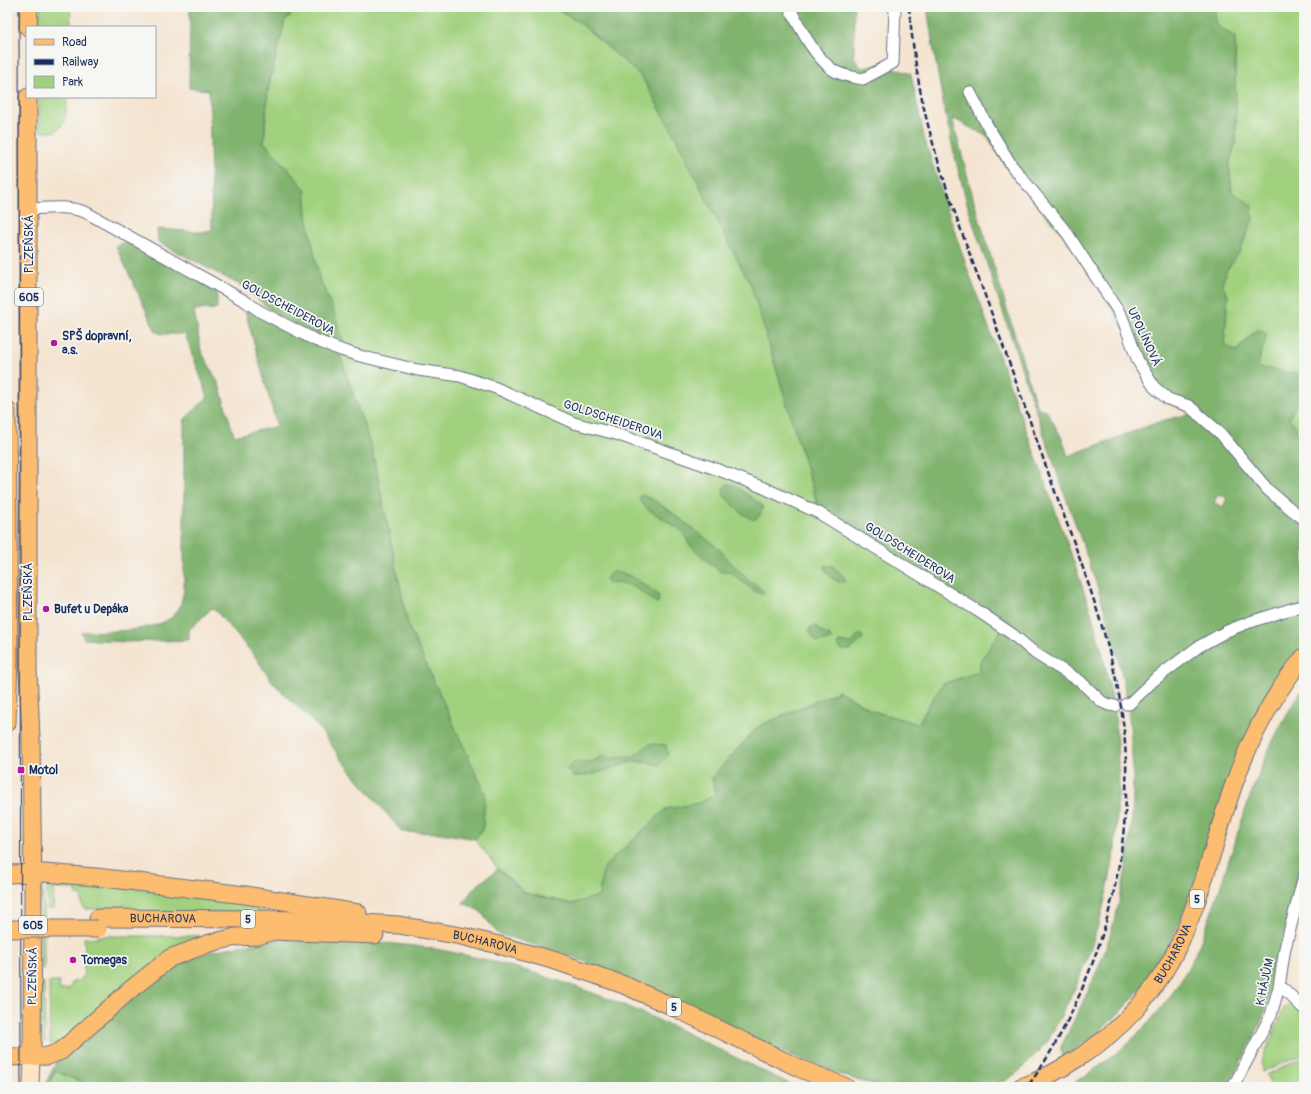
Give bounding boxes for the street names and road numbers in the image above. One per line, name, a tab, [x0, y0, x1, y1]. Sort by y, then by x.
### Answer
street label: PLZEŇSKÁ	[21, 215, 37, 273]
street label: GOLDSCHEIDEROVA	[239, 277, 338, 339]
road number: 605	[15, 288, 43, 306]
street label: UPOLÍNOVÁ	[1124, 305, 1165, 369]
street label: GOLDSCHEIDEROVA	[561, 397, 665, 443]
street label: GOLDSCHEIDEROVA	[862, 519, 958, 587]
street label: PLZEŇSKÁ	[20, 563, 36, 621]
road number: 5	[1190, 890, 1204, 908]
road number: 5	[241, 910, 255, 928]
street label: BUCHAROVA	[130, 911, 196, 926]
road number: 605	[19, 916, 47, 934]
street label: BUCHAROVA	[1151, 921, 1195, 987]
street label: BUCHAROVA	[452, 927, 519, 957]
street label: PLZEŇSKÁ	[24, 947, 41, 1005]
street label: K HÁJŮM	[1252, 956, 1277, 1007]
road number: 5	[667, 998, 681, 1016]

